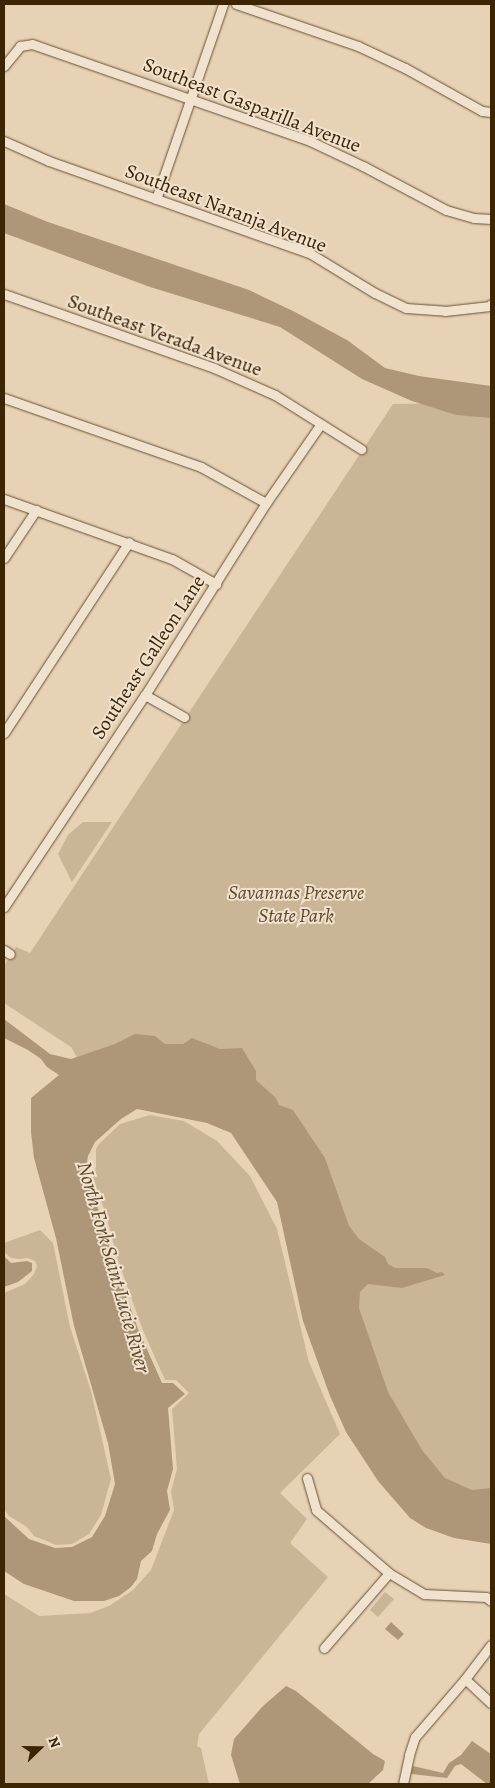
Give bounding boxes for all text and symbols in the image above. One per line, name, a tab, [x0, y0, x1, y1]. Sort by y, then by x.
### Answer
street label: Southeast Gasparilla Avenue	[140, 52, 364, 158]
street label: Southeast Naranja Avenue	[122, 158, 330, 258]
street label: Southeast Verada Avenue	[65, 289, 265, 381]
street label: Southeast Galleon Lane	[86, 571, 210, 743]
park label: Savannas Preserve State Park	[228, 881, 364, 928]
water label: North Fork Saint Lucie River	[72, 1159, 156, 1375]
north arrow	[15, 1723, 65, 1773]
text: N	[44, 1734, 65, 1750]

